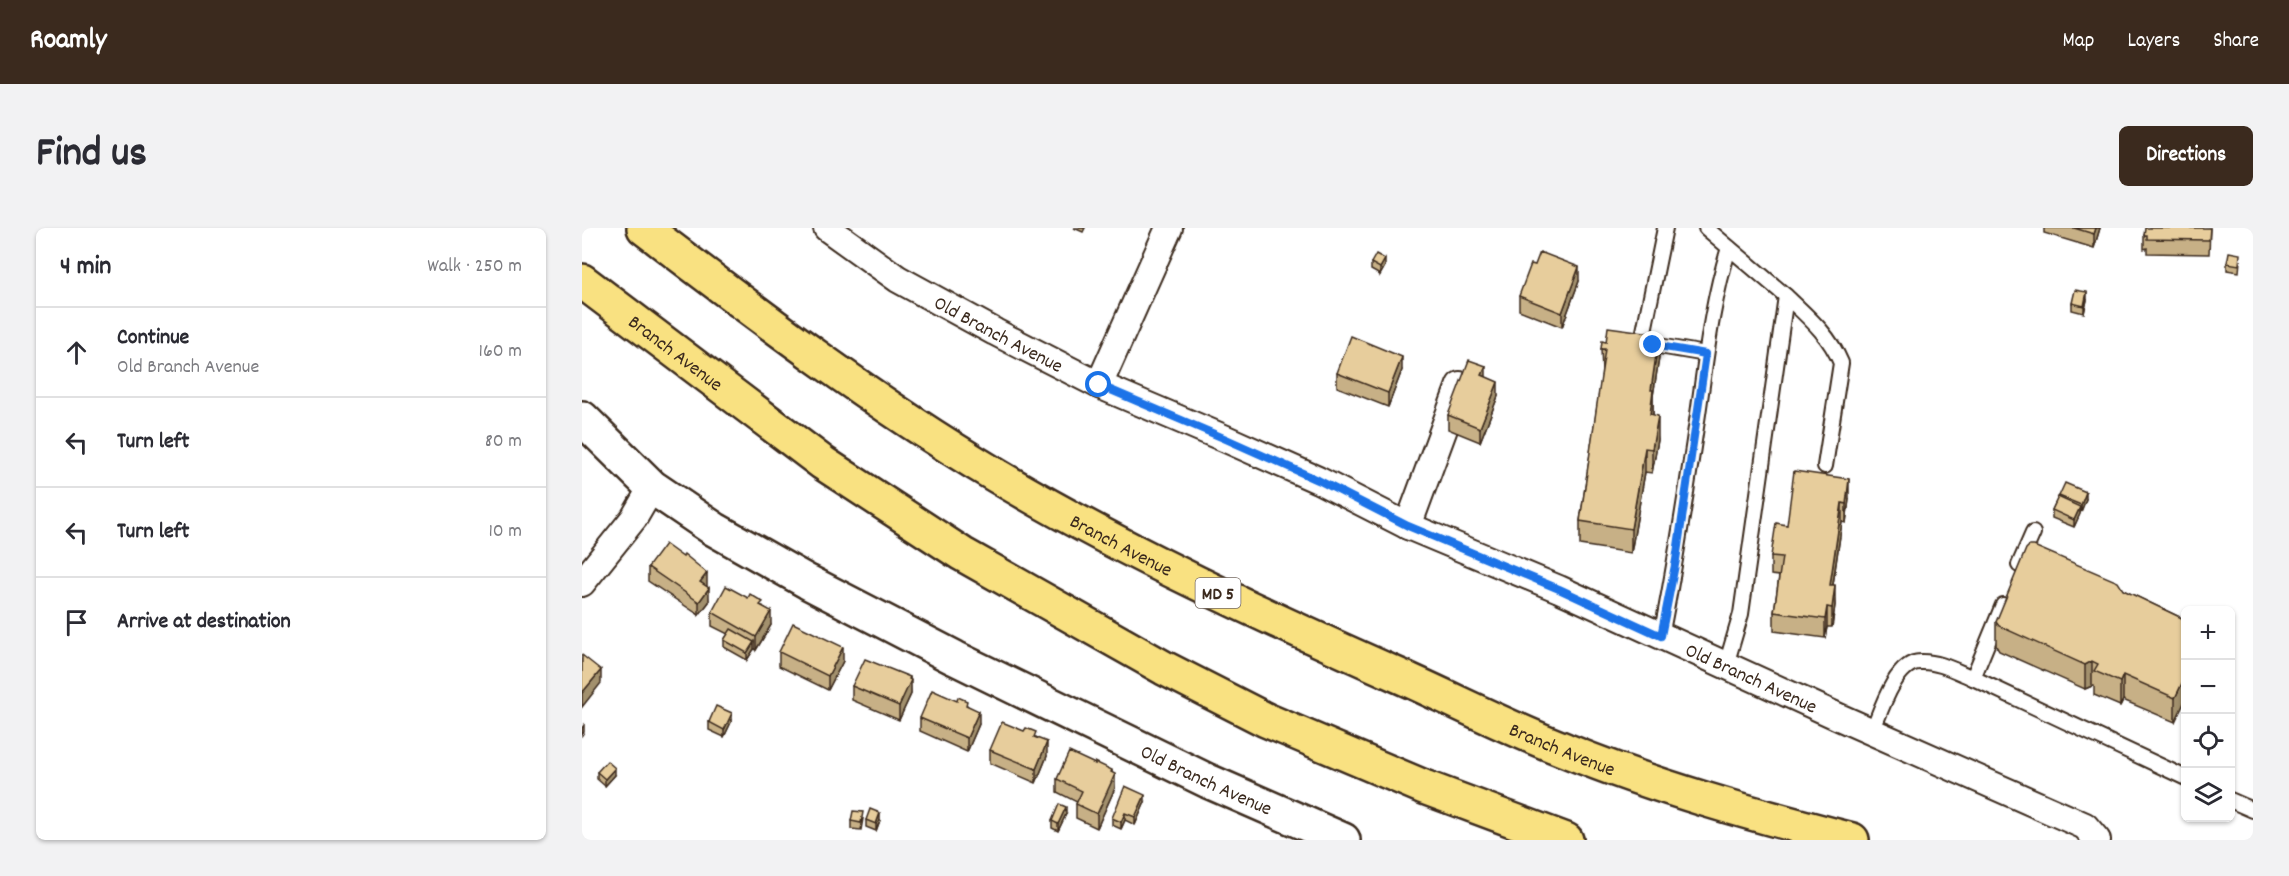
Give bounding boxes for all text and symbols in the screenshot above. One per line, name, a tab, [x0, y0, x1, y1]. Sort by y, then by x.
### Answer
text: Roamly	[30, 22, 106, 62]
text: Map	[2063, 27, 2094, 57]
text: Layers	[2127, 27, 2180, 57]
text: Share	[2213, 27, 2259, 57]
text: Find us	[36, 126, 147, 186]
button: Directions	[2119, 126, 2253, 186]
text: 4 min	[60, 249, 111, 286]
text: Walk · 250 m	[427, 253, 522, 281]
street label: Old Branch Avenue	[928, 290, 1067, 381]
street label: Branch Avenue	[621, 310, 728, 400]
text: Continue	[117, 323, 189, 354]
route end	[1639, 331, 1665, 357]
icon: ahead	[60, 336, 93, 369]
text: 160 m	[479, 338, 522, 366]
text: Old Branch Avenue	[117, 354, 259, 382]
route start	[1085, 371, 1111, 397]
icon: left	[60, 426, 93, 459]
text: Turn left	[117, 427, 189, 458]
text: 80 m	[485, 428, 522, 456]
street label: Branch Avenue	[1064, 509, 1177, 586]
icon: left	[60, 516, 93, 549]
text: Turn left	[117, 517, 189, 548]
text: 10 m	[488, 518, 522, 546]
road number: MD 5	[1196, 578, 1240, 608]
icon: arrive	[60, 606, 93, 639]
map controls	[2181, 606, 2235, 822]
button: +	[2181, 606, 2235, 660]
text: Arrive at destination	[117, 607, 291, 638]
street label: Old Branch Avenue	[1680, 638, 1821, 722]
button: −	[2181, 660, 2235, 714]
button: locate	[2181, 714, 2235, 768]
street label: Branch Avenue	[1504, 717, 1619, 785]
street label: Old Branch Avenue	[1135, 739, 1276, 824]
button: layers	[2181, 768, 2235, 822]

